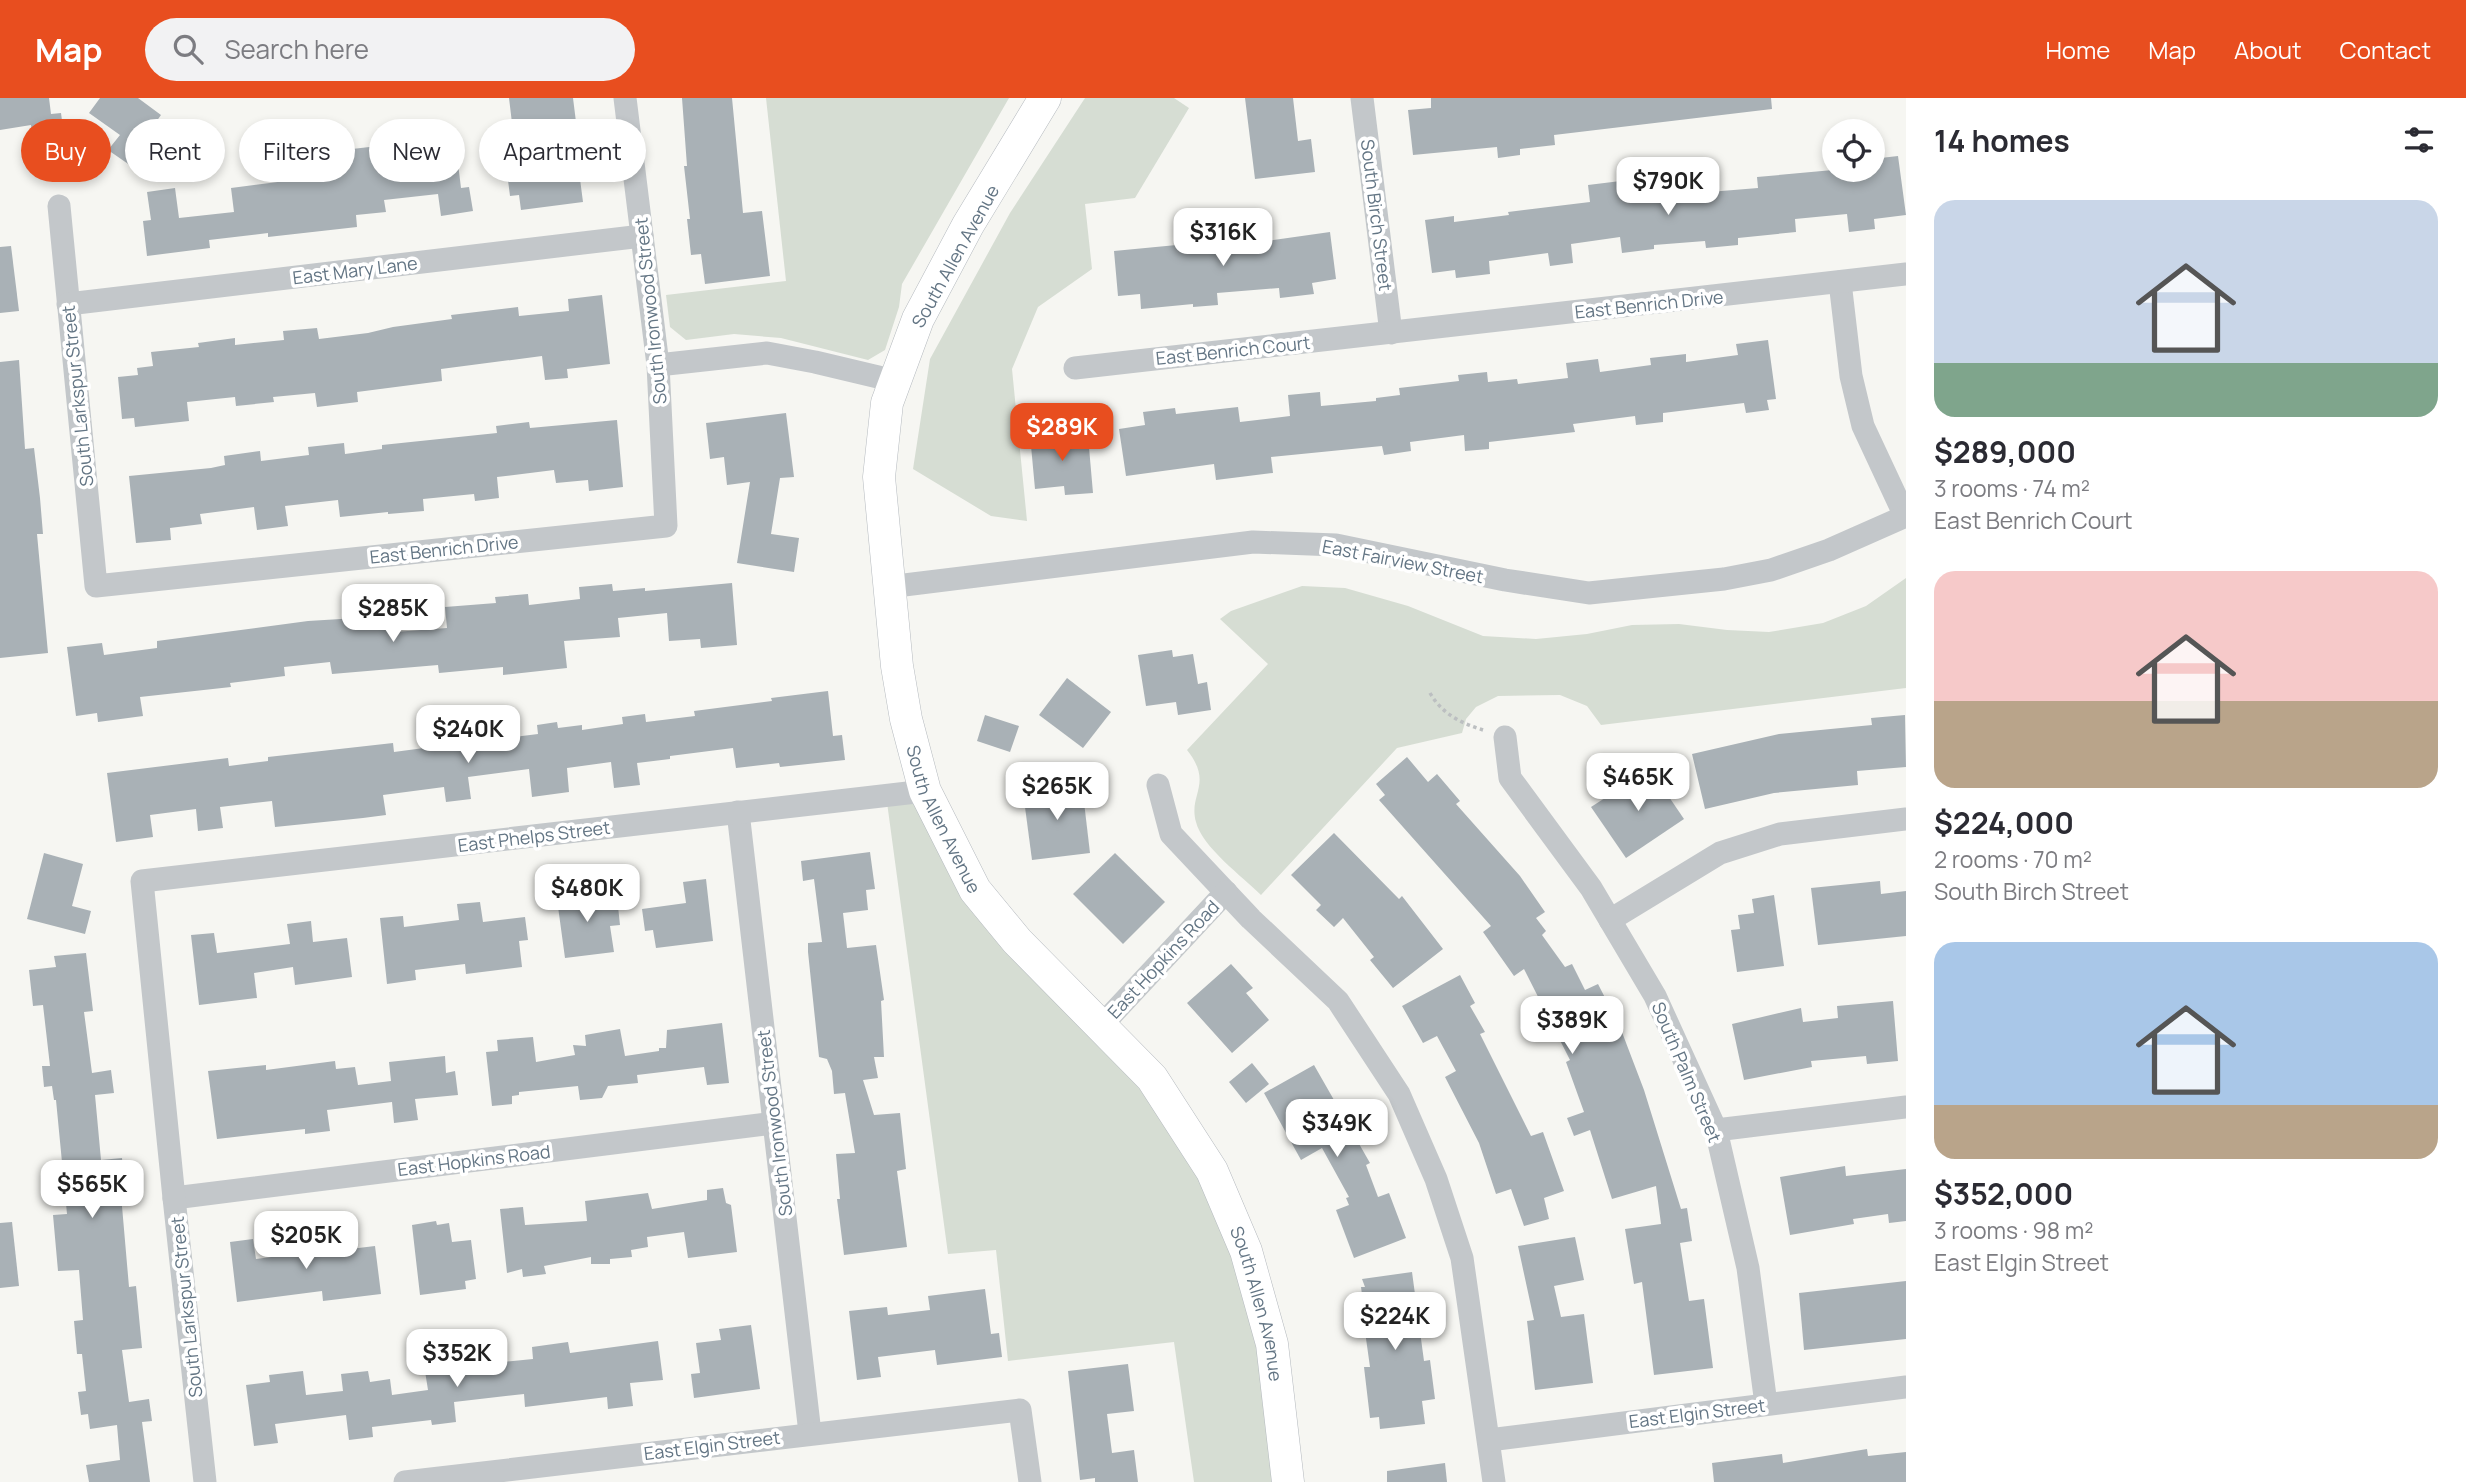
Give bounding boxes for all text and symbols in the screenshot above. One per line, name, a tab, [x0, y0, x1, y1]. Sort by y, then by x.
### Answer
search box	[145, 18, 635, 81]
text: Map	[35, 27, 103, 72]
icon: search	[169, 30, 207, 68]
text: Search here	[225, 31, 369, 67]
text: Home	[2045, 33, 2110, 66]
text: Map	[2148, 33, 2196, 66]
text: About	[2234, 33, 2302, 66]
text: Contact	[2340, 33, 2431, 66]
chip: Buy	[21, 119, 111, 182]
chip: Rent	[125, 119, 225, 182]
chip: Filters	[239, 119, 355, 182]
chip: New	[369, 119, 465, 182]
chip: Apartment	[479, 119, 646, 182]
map controls	[1822, 119, 1885, 182]
button: locate	[1822, 119, 1885, 182]
text: 14 homes	[1934, 120, 2070, 161]
icon: filters	[2400, 121, 2438, 159]
street label: South Birch Street	[1356, 138, 1398, 292]
pin: $790K	[1619, 158, 1717, 217]
text: $790K	[1632, 164, 1704, 196]
street label: South Allen Avenue	[906, 180, 1004, 332]
pin: $316K	[1174, 208, 1272, 268]
text: $316K	[1189, 215, 1257, 247]
street label: South Ironwood Street	[628, 216, 672, 406]
icon: home	[2123, 245, 2249, 371]
street label: East Mary Lane	[291, 250, 419, 290]
street label: East Benrich Drive	[1573, 284, 1725, 324]
street label: South Larkspur Street	[56, 304, 98, 488]
street label: East Benrich Court	[1154, 330, 1312, 370]
pin: $289K	[1013, 404, 1111, 463]
text: $289K	[1026, 410, 1098, 442]
text: $289,000	[1934, 431, 2076, 472]
text: 3 rooms · 74 m²	[1934, 472, 2090, 504]
text: East Benrich Court	[1934, 504, 2133, 536]
street label: East Benrich Drive	[368, 529, 520, 569]
street label: East Fairview Street	[1320, 534, 1486, 588]
pin: $285K	[344, 584, 442, 644]
text: $285K	[358, 591, 428, 623]
icon: home	[2123, 616, 2249, 742]
pin: $240K	[419, 706, 517, 765]
text: $240K	[432, 712, 504, 744]
street label: South Allen Avenue	[901, 742, 987, 897]
pin: $465K	[1589, 754, 1687, 813]
text: $465K	[1602, 760, 1674, 792]
pin: $265K	[1008, 762, 1106, 822]
text: $265K	[1022, 769, 1092, 801]
text: $224,000	[1934, 802, 2074, 843]
street label: East Phelps Street	[456, 815, 612, 857]
text: 2 rooms · 70 m²	[1934, 843, 2092, 875]
pin: $480K	[538, 864, 636, 924]
text: $480K	[551, 871, 623, 903]
text: South Birch Street	[1934, 875, 2129, 907]
street label: East Hopkins Road	[1102, 895, 1224, 1023]
icon: home	[2123, 987, 2249, 1113]
pin: $389K	[1523, 996, 1621, 1056]
street label: South Palm Street	[1647, 998, 1727, 1146]
text: $389K	[1536, 1003, 1608, 1035]
street label: South Ironwood Street	[751, 1028, 797, 1218]
pin: $349K	[1288, 1100, 1386, 1159]
text: $349K	[1302, 1106, 1372, 1138]
street label: East Hopkins Road	[396, 1139, 552, 1181]
pin: $565K	[43, 1160, 141, 1220]
text: $565K	[57, 1167, 127, 1199]
text: $352,000	[1934, 1173, 2073, 1214]
pin: $205K	[257, 1212, 355, 1271]
text: 3 rooms · 98 m²	[1934, 1214, 2094, 1246]
street label: South Larkspur Street	[165, 1215, 207, 1399]
text: $205K	[270, 1218, 342, 1250]
street label: South Allen Avenue	[1225, 1222, 1288, 1383]
text: East Elgin Street	[1934, 1246, 2109, 1278]
pin: $224K	[1346, 1292, 1444, 1352]
text: $224K	[1360, 1299, 1430, 1331]
pin: $352K	[408, 1330, 506, 1389]
text: $352K	[422, 1336, 492, 1368]
street label: East Elgin Street	[1628, 1393, 1766, 1433]
street label: East Elgin Street	[643, 1425, 781, 1465]

